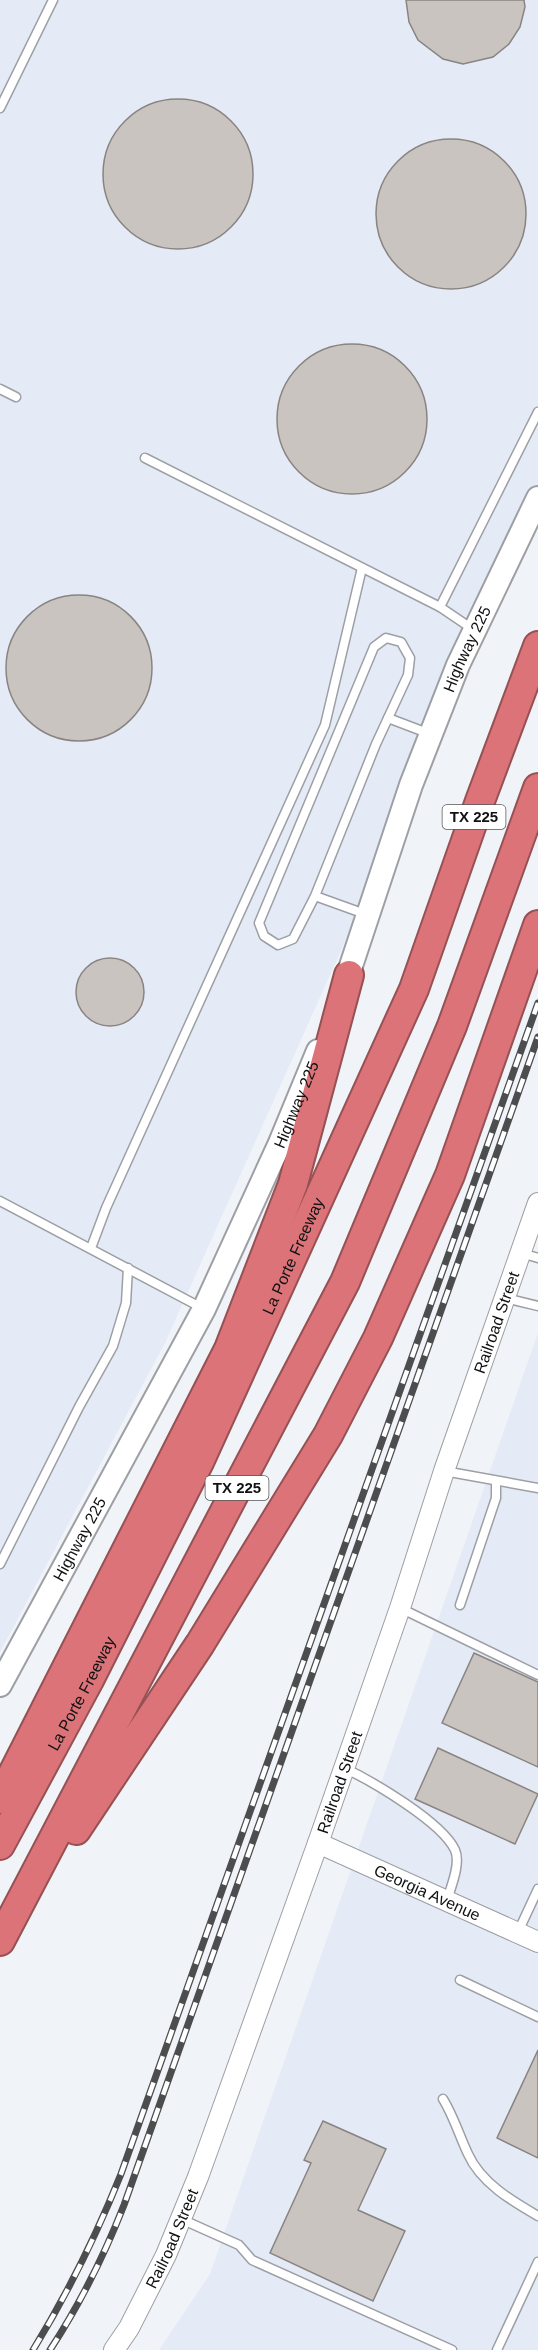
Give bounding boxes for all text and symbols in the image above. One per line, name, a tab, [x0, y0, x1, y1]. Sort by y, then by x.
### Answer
street label: Highway 225	[440, 603, 494, 694]
road number: TX 225	[442, 805, 506, 829]
street label: Highway 225	[271, 1059, 322, 1151]
street label: La Porte Freeway	[259, 1195, 327, 1317]
street label: Railroad Street	[471, 1269, 522, 1376]
road number: TX 225	[206, 1476, 268, 1500]
street label: Highway 225	[50, 1495, 109, 1584]
street label: La Porte Freeway	[45, 1634, 119, 1754]
street label: Railroad Street	[314, 1729, 365, 1836]
street label: Georgia Avenue	[372, 1861, 483, 1924]
street label: Railroad Street	[143, 2186, 201, 2291]

